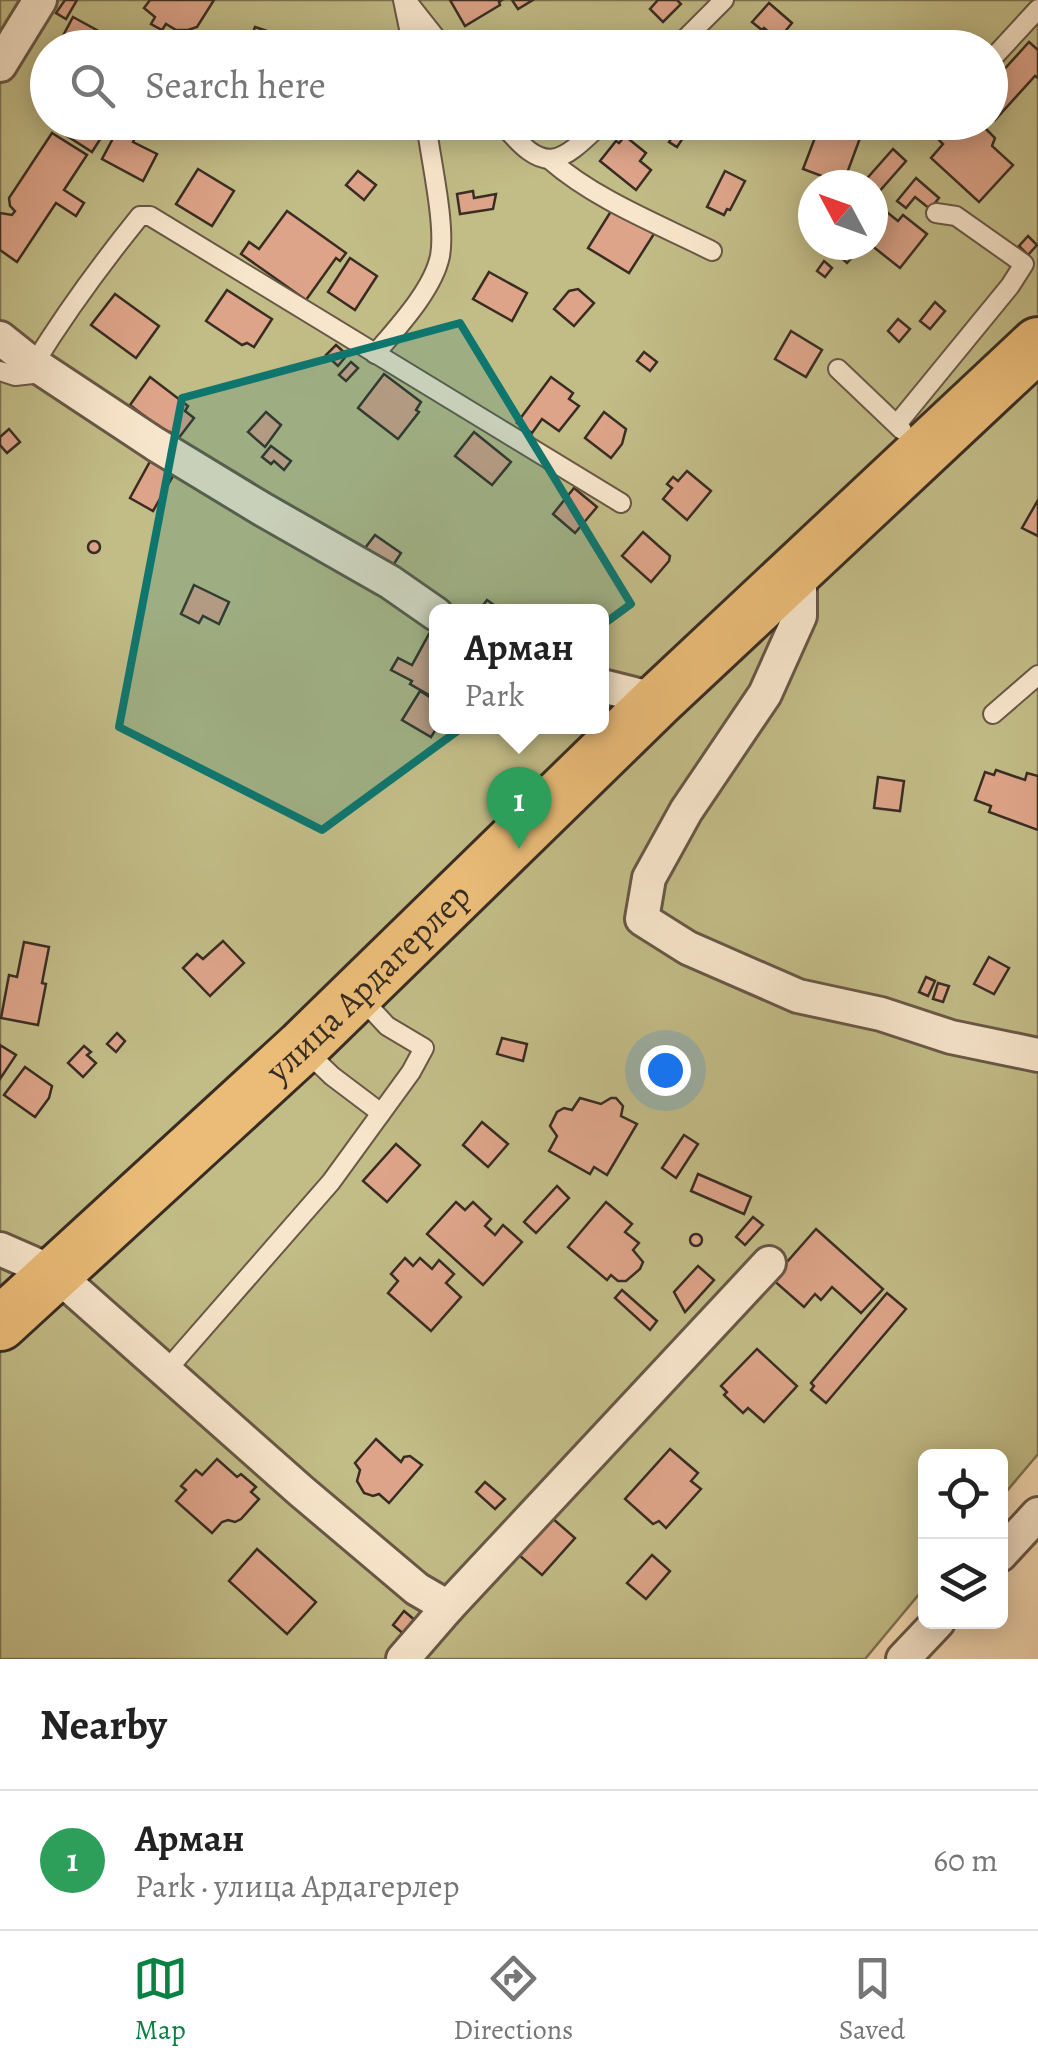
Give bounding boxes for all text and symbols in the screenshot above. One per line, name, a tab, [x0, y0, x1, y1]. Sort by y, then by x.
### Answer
search box	[30, 30, 1008, 140]
icon: search	[65, 58, 120, 113]
text: Search here	[145, 59, 326, 111]
north arrow	[798, 170, 888, 260]
popup	[429, 604, 609, 734]
text: Арман	[464, 621, 574, 673]
text: Park	[464, 673, 524, 717]
pin: 1	[486, 766, 552, 849]
street label: улица Ардагерлер	[254, 872, 481, 1094]
your location	[640, 1045, 691, 1096]
map controls	[918, 1449, 1008, 1629]
button: locate	[918, 1449, 1008, 1539]
button: layers	[918, 1539, 1008, 1629]
text: Nearby	[40, 1696, 167, 1753]
text: Арман	[135, 1812, 244, 1864]
text: 1	[67, 1838, 78, 1882]
text: 60 m	[933, 1838, 998, 1882]
text: Park · улица Ардагерлер	[135, 1864, 460, 1908]
tab: Map	[133, 1951, 188, 2049]
tab: Directions	[453, 1951, 573, 2049]
tab: Saved	[839, 1951, 905, 2049]

